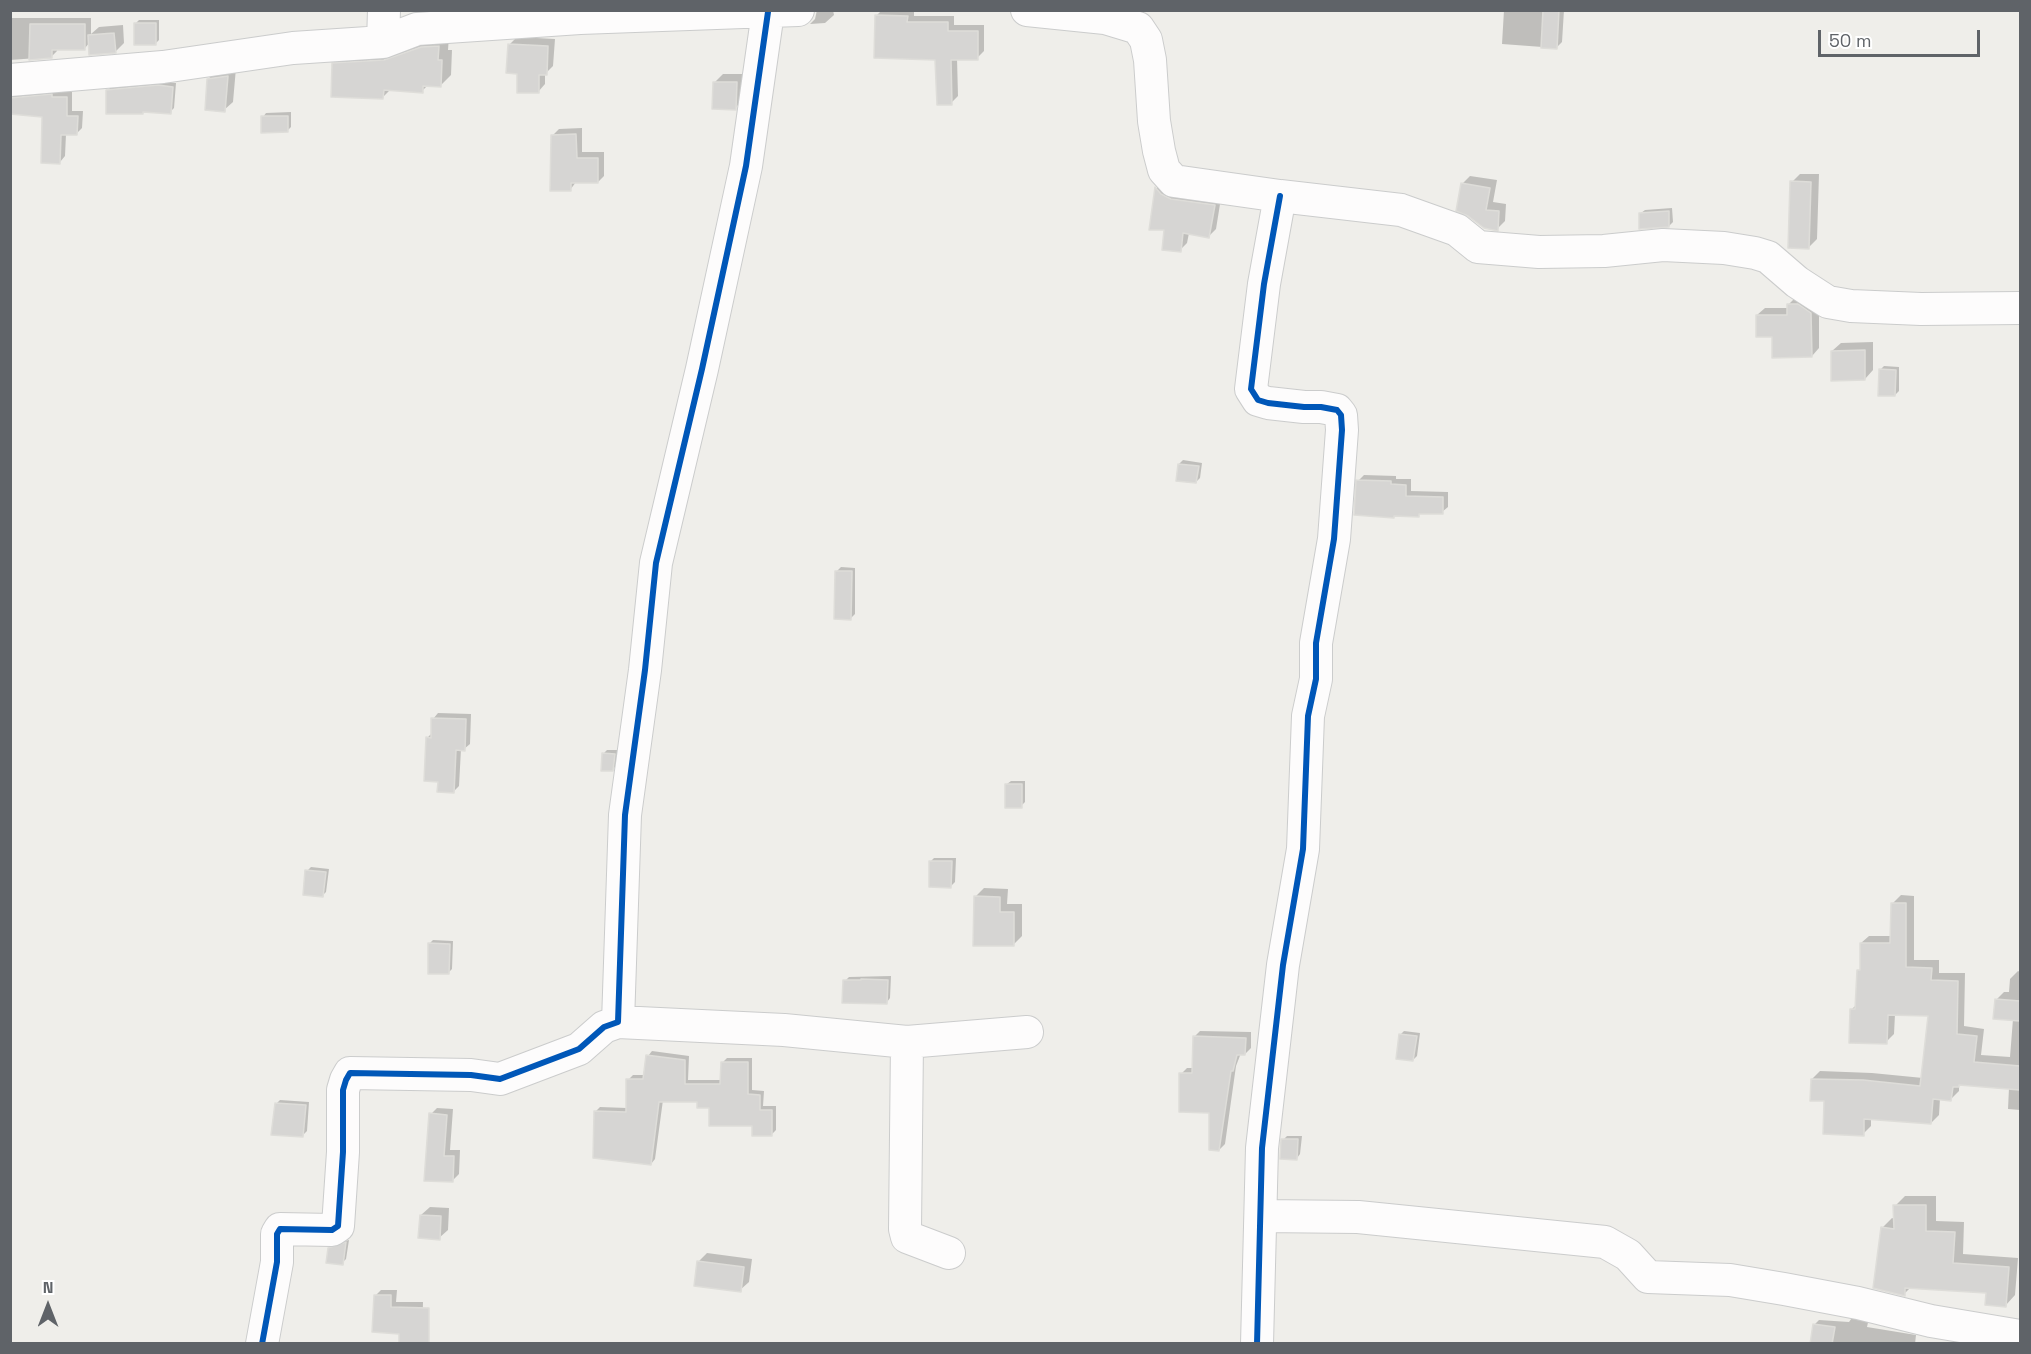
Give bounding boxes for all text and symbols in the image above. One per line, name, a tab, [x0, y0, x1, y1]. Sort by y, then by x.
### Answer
scale bar	[1821, 18, 1983, 56]
text: 50 m	[1829, 29, 1871, 52]
north arrow	[18, 1276, 78, 1336]
text: N	[43, 1277, 53, 1298]

